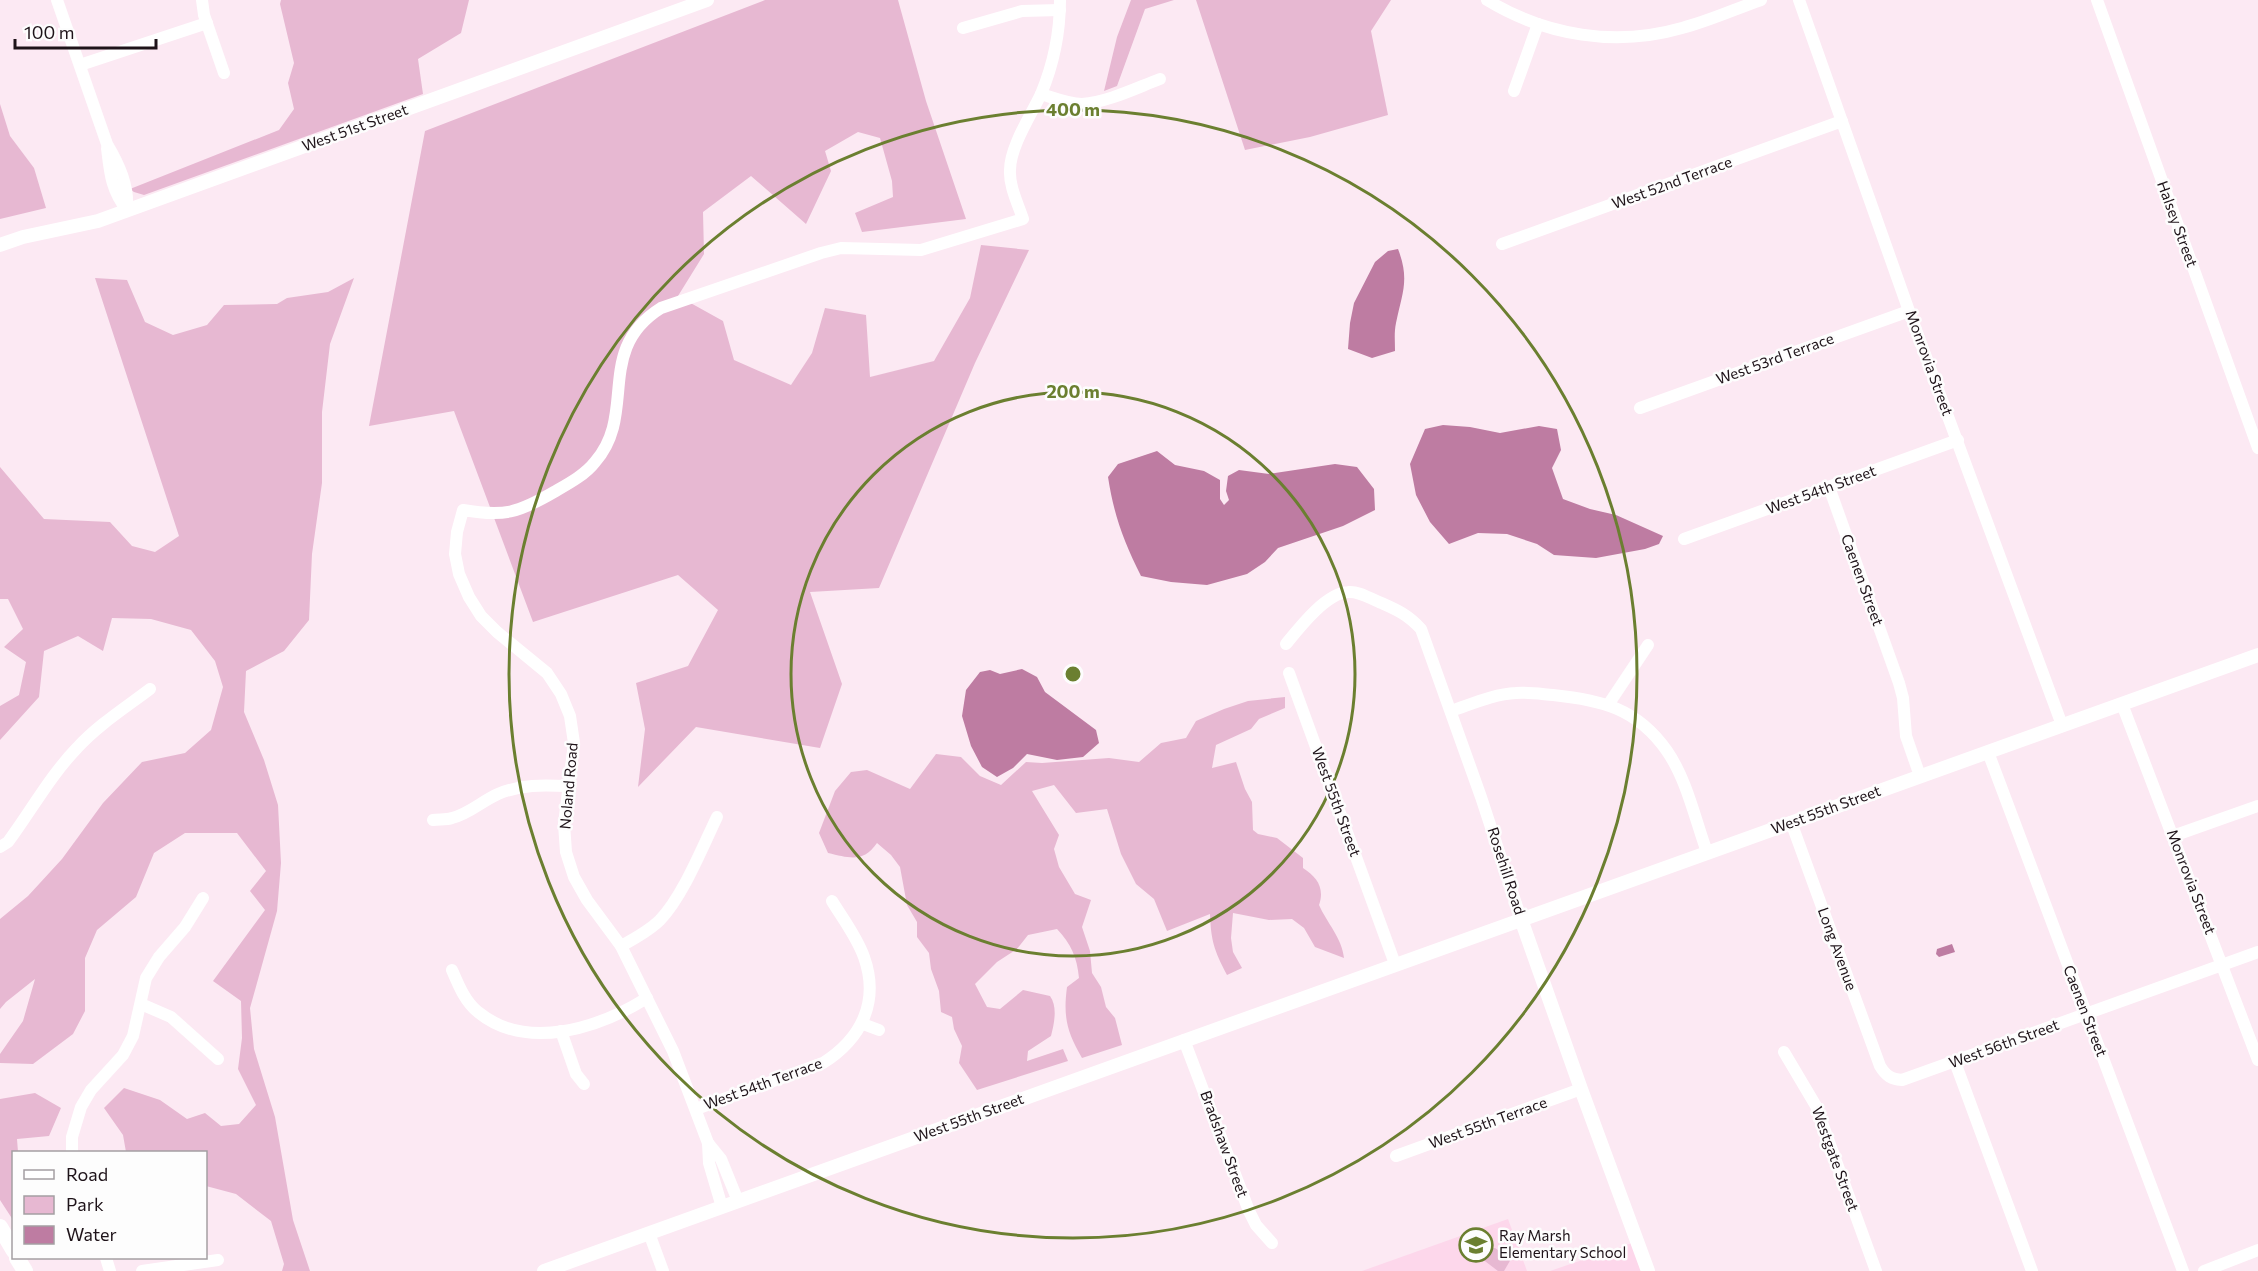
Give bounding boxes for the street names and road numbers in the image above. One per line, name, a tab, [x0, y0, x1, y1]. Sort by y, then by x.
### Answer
street label: West 51st Street	[299, 100, 410, 155]
street label: West 52nd Terrace	[1609, 152, 1734, 212]
street label: Halsey Street	[2154, 178, 2202, 269]
street label: Monrovia Street	[1903, 307, 1957, 418]
street label: West 53rd Terrace	[1713, 328, 1836, 388]
street label: West 54th Street	[1763, 461, 1878, 517]
street label: Caenen Street	[1838, 531, 1888, 628]
street label: Noland Road	[555, 742, 581, 830]
street label: West 55th Street	[1309, 744, 1365, 859]
street label: West 55th Street	[1768, 781, 1883, 837]
street label: Rosehill Road	[1484, 825, 1530, 917]
street label: Monrovia Street	[2164, 827, 2220, 937]
street label: Long Avenue	[1815, 905, 1861, 993]
street label: Caenen Street	[2060, 962, 2112, 1059]
street label: West 56th Street	[1946, 1015, 2061, 1071]
street label: West 54th Terrace	[701, 1053, 824, 1113]
street label: Bradshaw Street	[1197, 1088, 1253, 1200]
street label: West 55th Street	[911, 1089, 1026, 1145]
street label: West 55th Terrace	[1426, 1092, 1549, 1152]
street label: Westgate Street	[1809, 1104, 1863, 1214]

